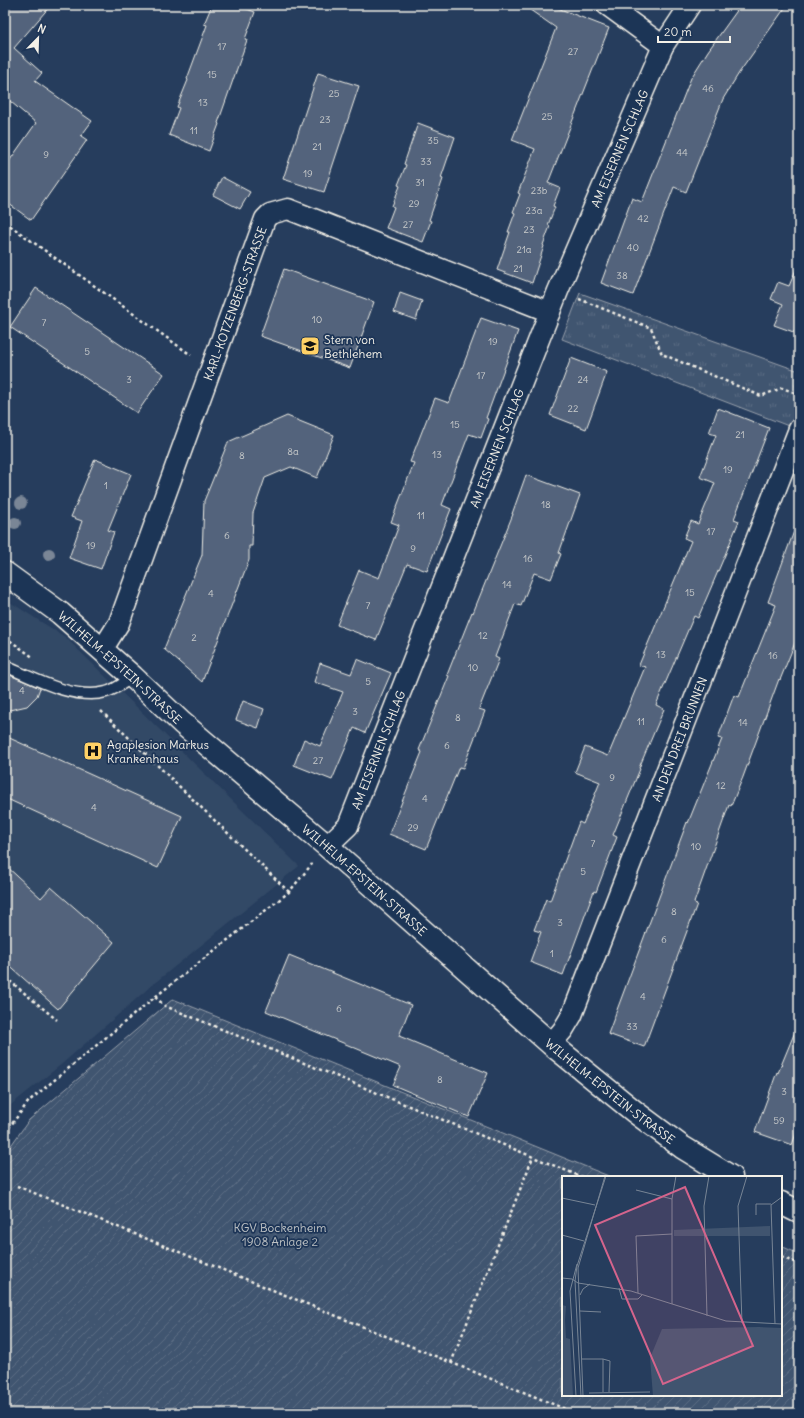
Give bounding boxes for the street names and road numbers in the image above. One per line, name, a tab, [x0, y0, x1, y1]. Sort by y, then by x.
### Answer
street label: AM EISERNEN SCHLAG	[587, 87, 651, 209]
street label: KARL-KOTZENBERG-STRASSE	[200, 224, 269, 382]
street label: AM EISERNEN SCHLAG	[466, 386, 527, 510]
street label: WILHELM-EPSTEIN-STRASSE	[55, 608, 185, 727]
street label: AN DEN DREI BRUNNEN	[648, 674, 710, 803]
street label: AM EISERNEN SCHLAG	[348, 688, 408, 811]
street label: WILHELM-EPSTEIN-STRASSE	[299, 821, 430, 938]
street label: WILHELM-EPSTEIN-STRASSE	[542, 1035, 678, 1147]

